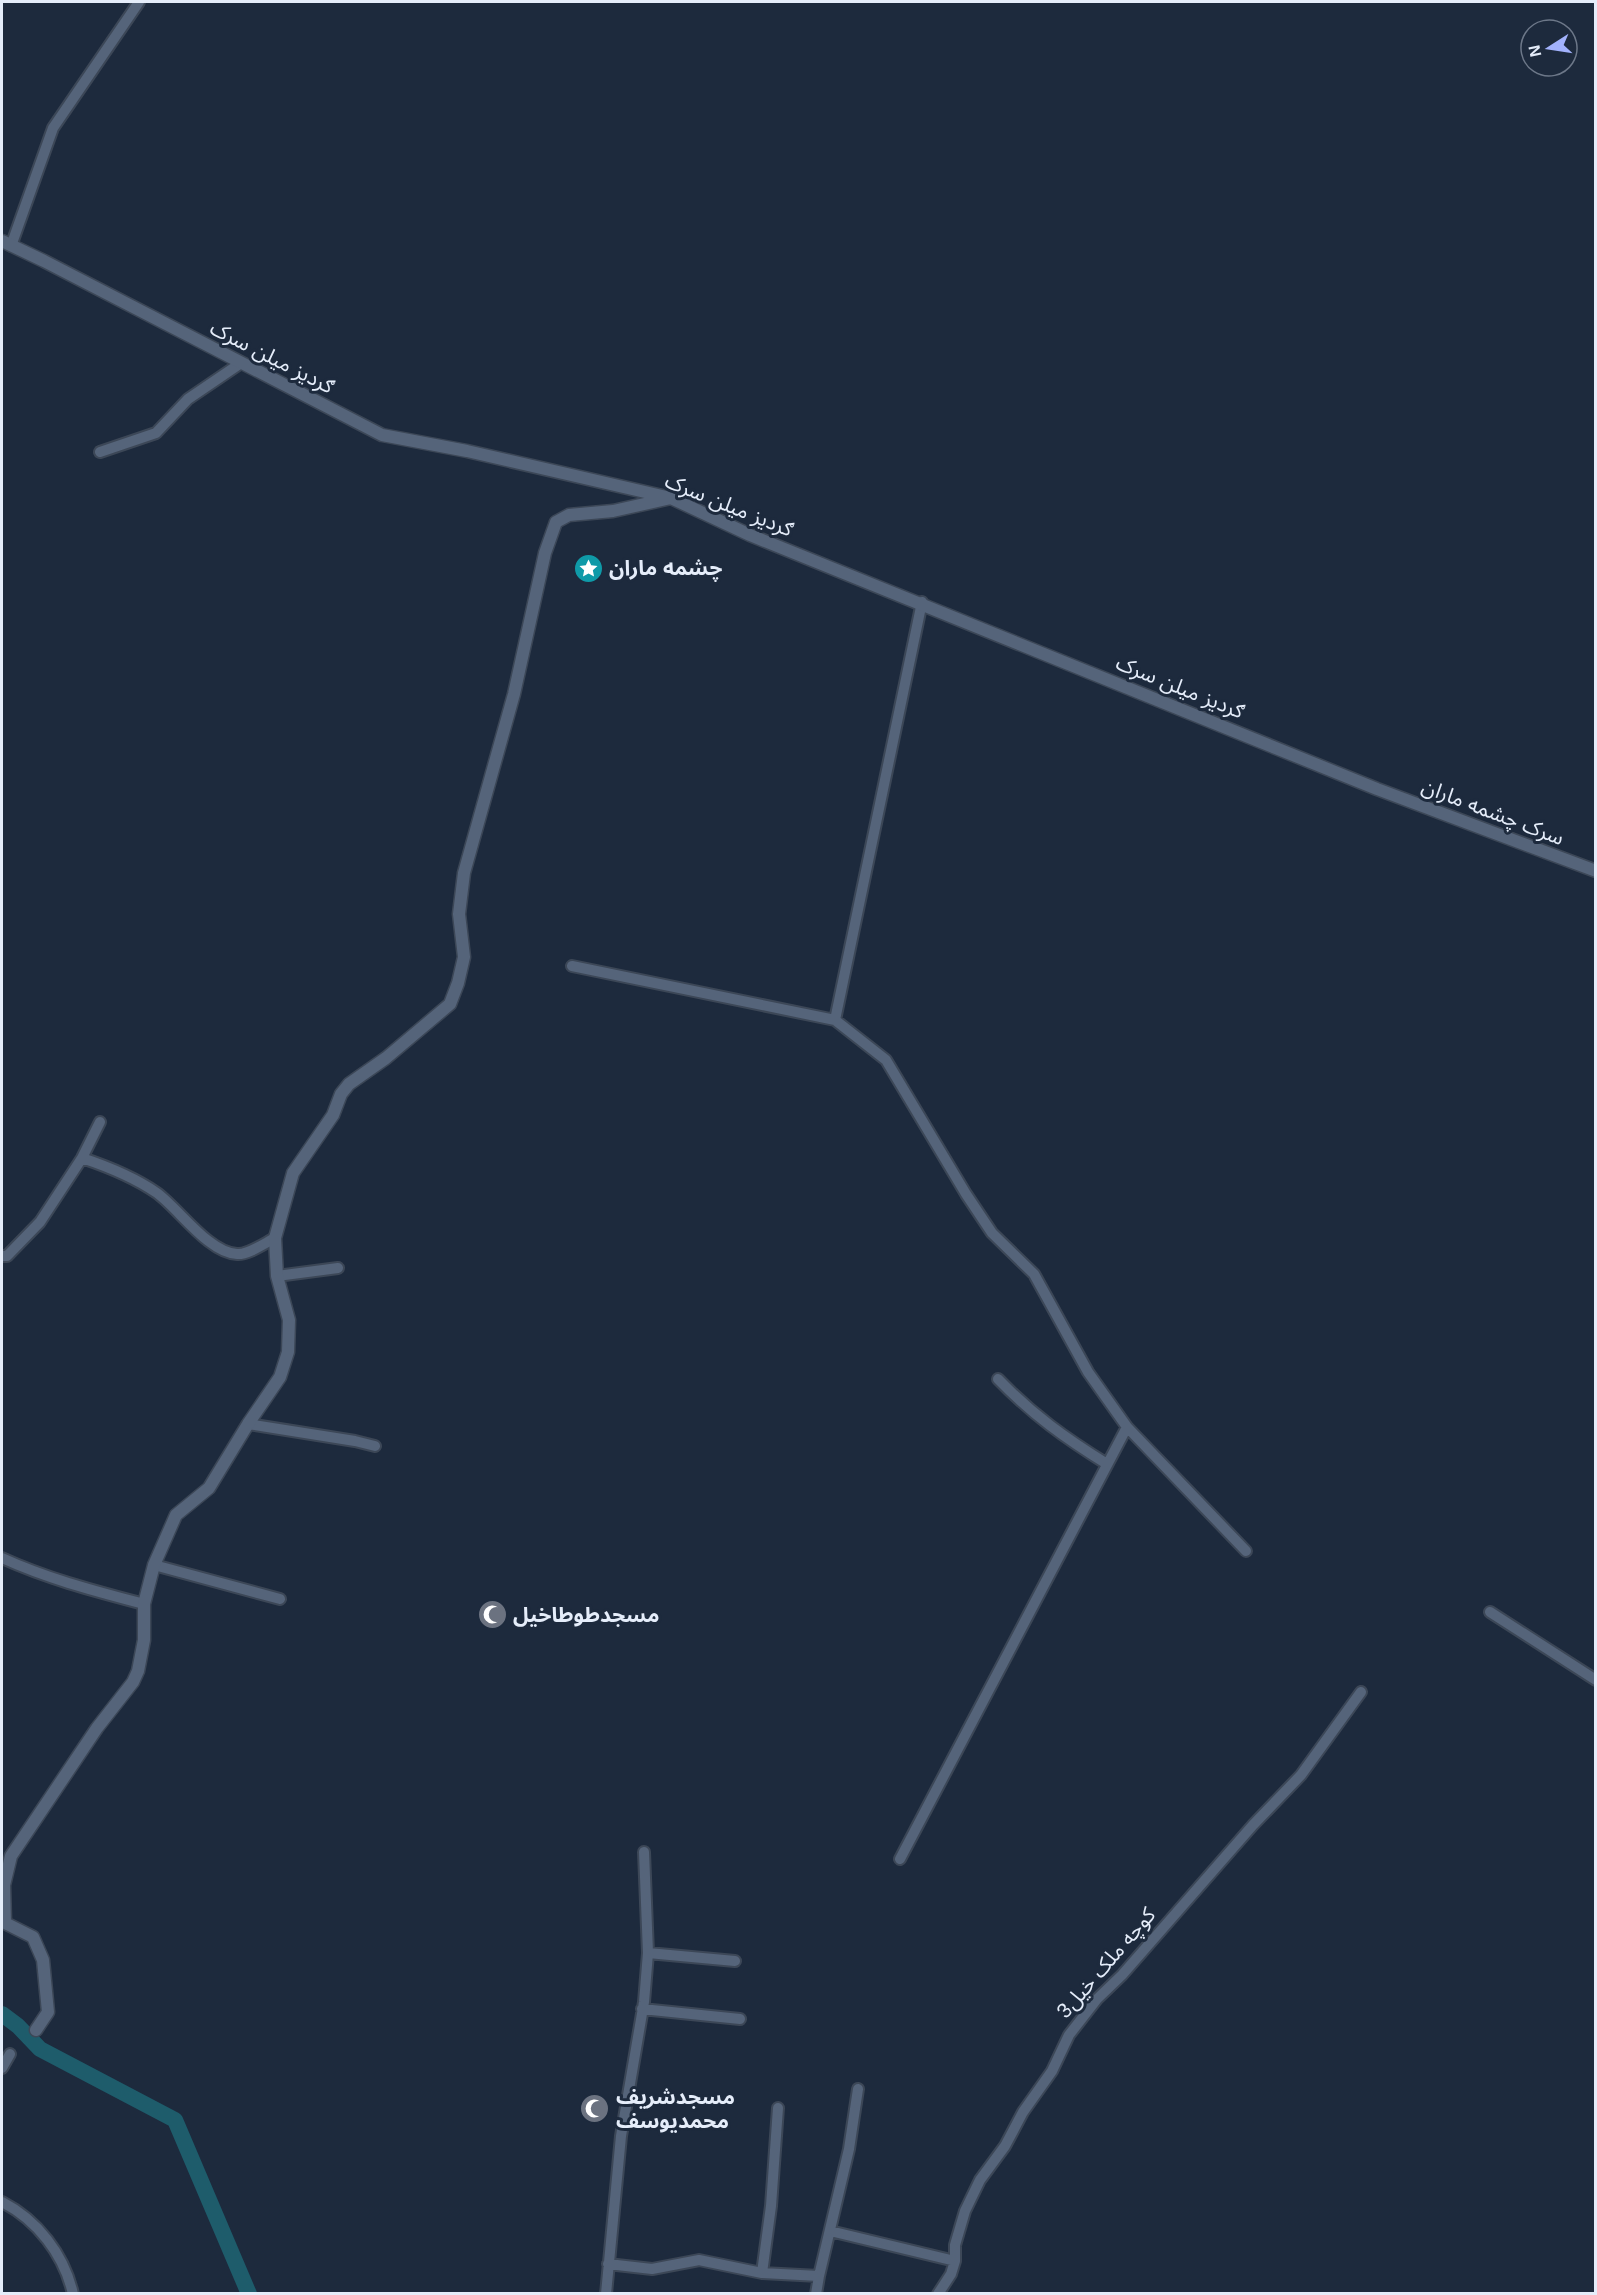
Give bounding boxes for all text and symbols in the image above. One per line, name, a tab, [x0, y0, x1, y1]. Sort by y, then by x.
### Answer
north arrow	[1519, 18, 1579, 78]
text: N	[1525, 44, 1544, 58]
street label: ګردیز میلن سرک	[206, 316, 339, 399]
street label: ګردیز میلن سرک	[662, 469, 797, 542]
place icon: چشمه ماران	[572, 552, 604, 584]
place label: چشمه ماران	[609, 556, 722, 582]
street label: ګردیز میلن سرک	[1113, 651, 1248, 724]
street label: سرک چشمه ماران	[1418, 774, 1567, 851]
mosque icon: مسجدطوطاخیل	[476, 1599, 508, 1631]
place label: مسجدطوطاخیل	[513, 1603, 659, 1627]
street label: کوچه ملک خیل3	[1052, 1903, 1161, 2024]
place label: مسجدشریف محمدیوسف	[616, 2085, 735, 2133]
mosque icon: مسجدشریف محمدیوسف	[579, 2093, 611, 2125]

